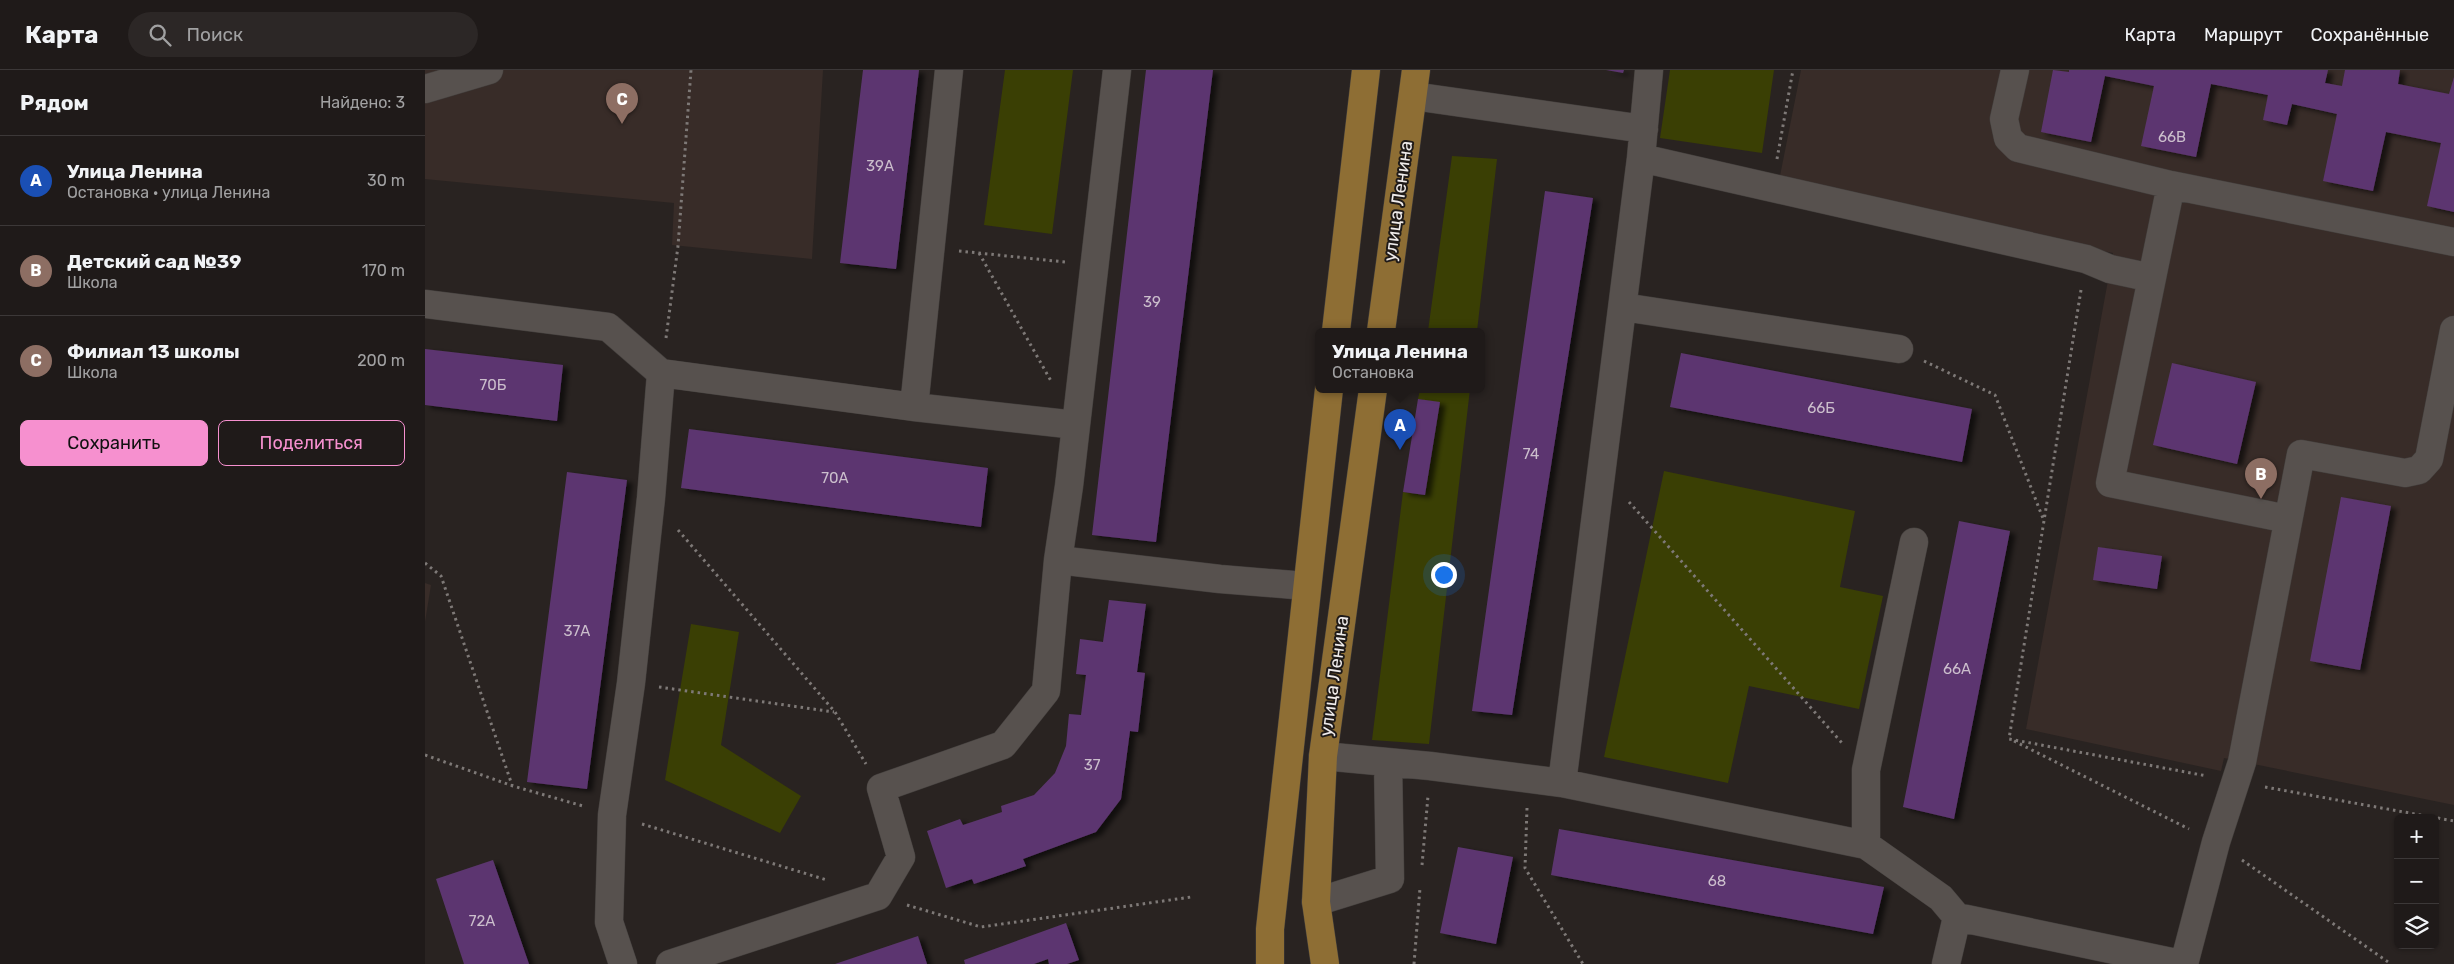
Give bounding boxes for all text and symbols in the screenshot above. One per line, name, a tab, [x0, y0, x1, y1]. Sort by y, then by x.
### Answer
search box	[128, 12, 478, 57]
text: Карта	[25, 21, 98, 49]
icon: search	[146, 21, 174, 49]
text: Поиск	[186, 23, 243, 46]
text: Карта	[2125, 24, 2176, 46]
text: Маршрут	[2204, 24, 2283, 46]
text: Сохранённые	[2311, 24, 2429, 46]
pin: C	[606, 83, 638, 124]
text: Рядом	[20, 90, 89, 115]
text: Найдено: 3	[320, 93, 405, 112]
house number: 66В	[2158, 128, 2186, 146]
street label: улица Ленина	[1379, 139, 1417, 263]
house number: 39А	[866, 157, 894, 175]
text: Улица Ленина	[67, 160, 203, 183]
text: A	[30, 171, 42, 190]
text: 30 m	[367, 171, 405, 190]
text: Остановка · улица Ленина	[67, 183, 270, 202]
text: Детский сад №39	[67, 250, 241, 273]
text: B	[30, 261, 42, 280]
text: 170 m	[362, 261, 405, 280]
text: Школа	[67, 273, 118, 292]
house number: 39	[1143, 293, 1161, 311]
popup	[1315, 328, 1485, 393]
text: Филиал 13 школы	[67, 340, 240, 363]
text: Улица Ленина	[1332, 340, 1468, 363]
text: C	[30, 351, 42, 370]
text: 200 m	[357, 351, 405, 370]
text: Школа	[67, 363, 118, 382]
text: Остановка	[1332, 363, 1414, 382]
house number: 70Б	[480, 376, 507, 394]
house number: 66Б	[1807, 399, 1835, 417]
pin: A	[1384, 409, 1416, 450]
button: Сохранить	[20, 420, 208, 466]
button: Поделиться	[218, 420, 405, 466]
house number: 74	[1523, 445, 1539, 463]
pin: B	[2245, 458, 2277, 499]
house number: 70А	[821, 469, 849, 487]
your location	[1431, 562, 1457, 588]
street label: улица Ленина	[1315, 614, 1353, 738]
house number: 37А	[564, 622, 590, 640]
house number: 66А	[1943, 660, 1971, 678]
house number: 37	[1084, 756, 1101, 774]
map controls	[2394, 814, 2439, 949]
button: +	[2394, 814, 2439, 859]
button: −	[2394, 859, 2439, 904]
house number: 68	[1708, 872, 1726, 890]
button: layers	[2394, 904, 2439, 949]
house number: 72А	[469, 912, 495, 930]

